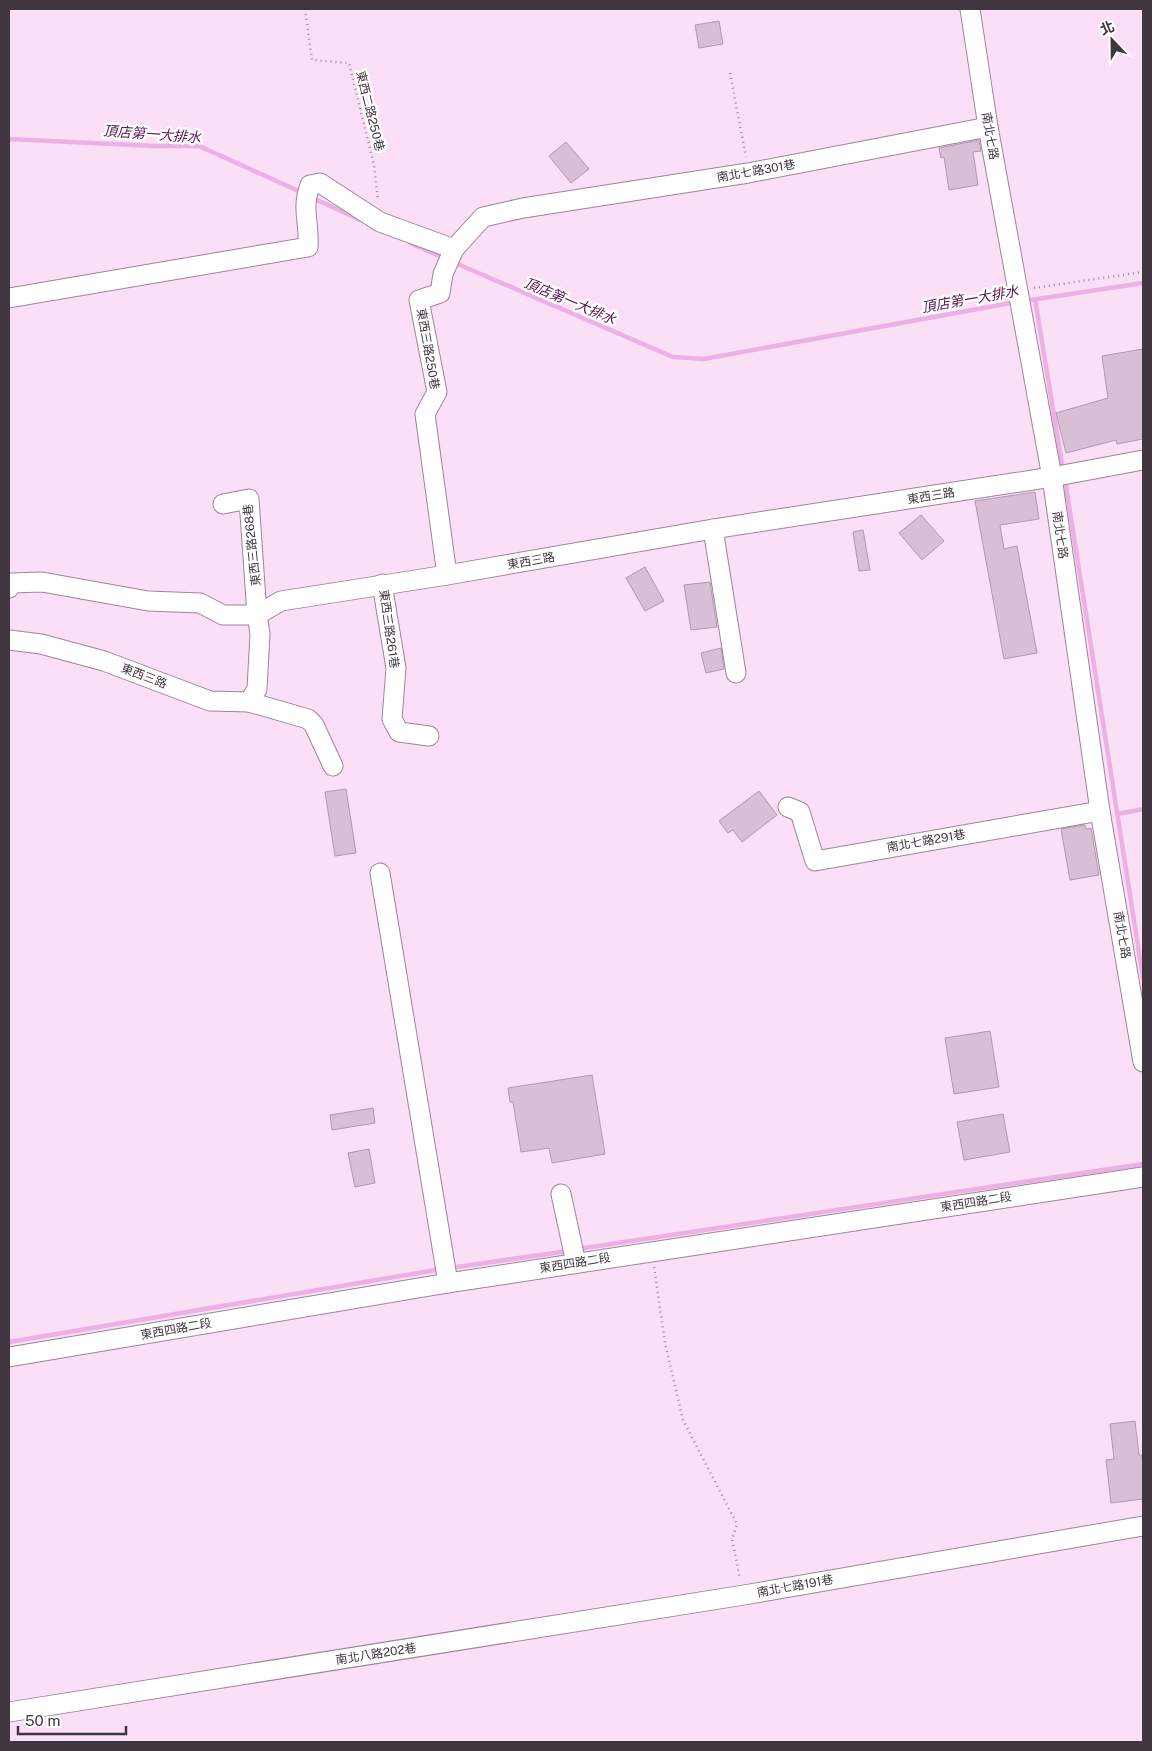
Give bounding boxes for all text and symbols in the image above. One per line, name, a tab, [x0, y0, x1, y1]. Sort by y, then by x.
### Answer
north arrow	[1087, 15, 1137, 65]
text: 北	[1098, 18, 1117, 38]
street label: 東西二路250巷	[353, 69, 387, 153]
street label: 南北七路	[979, 111, 1001, 161]
water label: 頂店第一大排水	[103, 123, 202, 145]
street label: 南北七路301巷	[716, 157, 796, 185]
water label: 頂店第一大排水	[522, 274, 619, 328]
water label: 頂店第一大排水	[920, 282, 1021, 315]
street label: 東西三路250巷	[414, 307, 442, 391]
street label: 東西三路	[906, 485, 956, 507]
street label: 東西三路268巷	[241, 503, 263, 587]
street label: 南北七路	[1050, 510, 1070, 560]
street label: 東西三路	[506, 550, 556, 572]
street label: 東西三路261巷	[377, 589, 401, 669]
street label: 東西三路	[119, 661, 169, 691]
street label: 南北七路291巷	[886, 827, 966, 855]
street label: 南北七路	[1111, 910, 1133, 960]
street label: 東西四路二段	[939, 1189, 1013, 1215]
street label: 東西四路二段	[538, 1250, 612, 1276]
street label: 東西四路二段	[139, 1316, 213, 1342]
street label: 南北七路191巷	[756, 1572, 834, 1600]
street label: 南北八路202巷	[335, 1641, 417, 1667]
scale bar	[18, 1704, 125, 1736]
text: 50 m	[25, 1712, 60, 1729]

